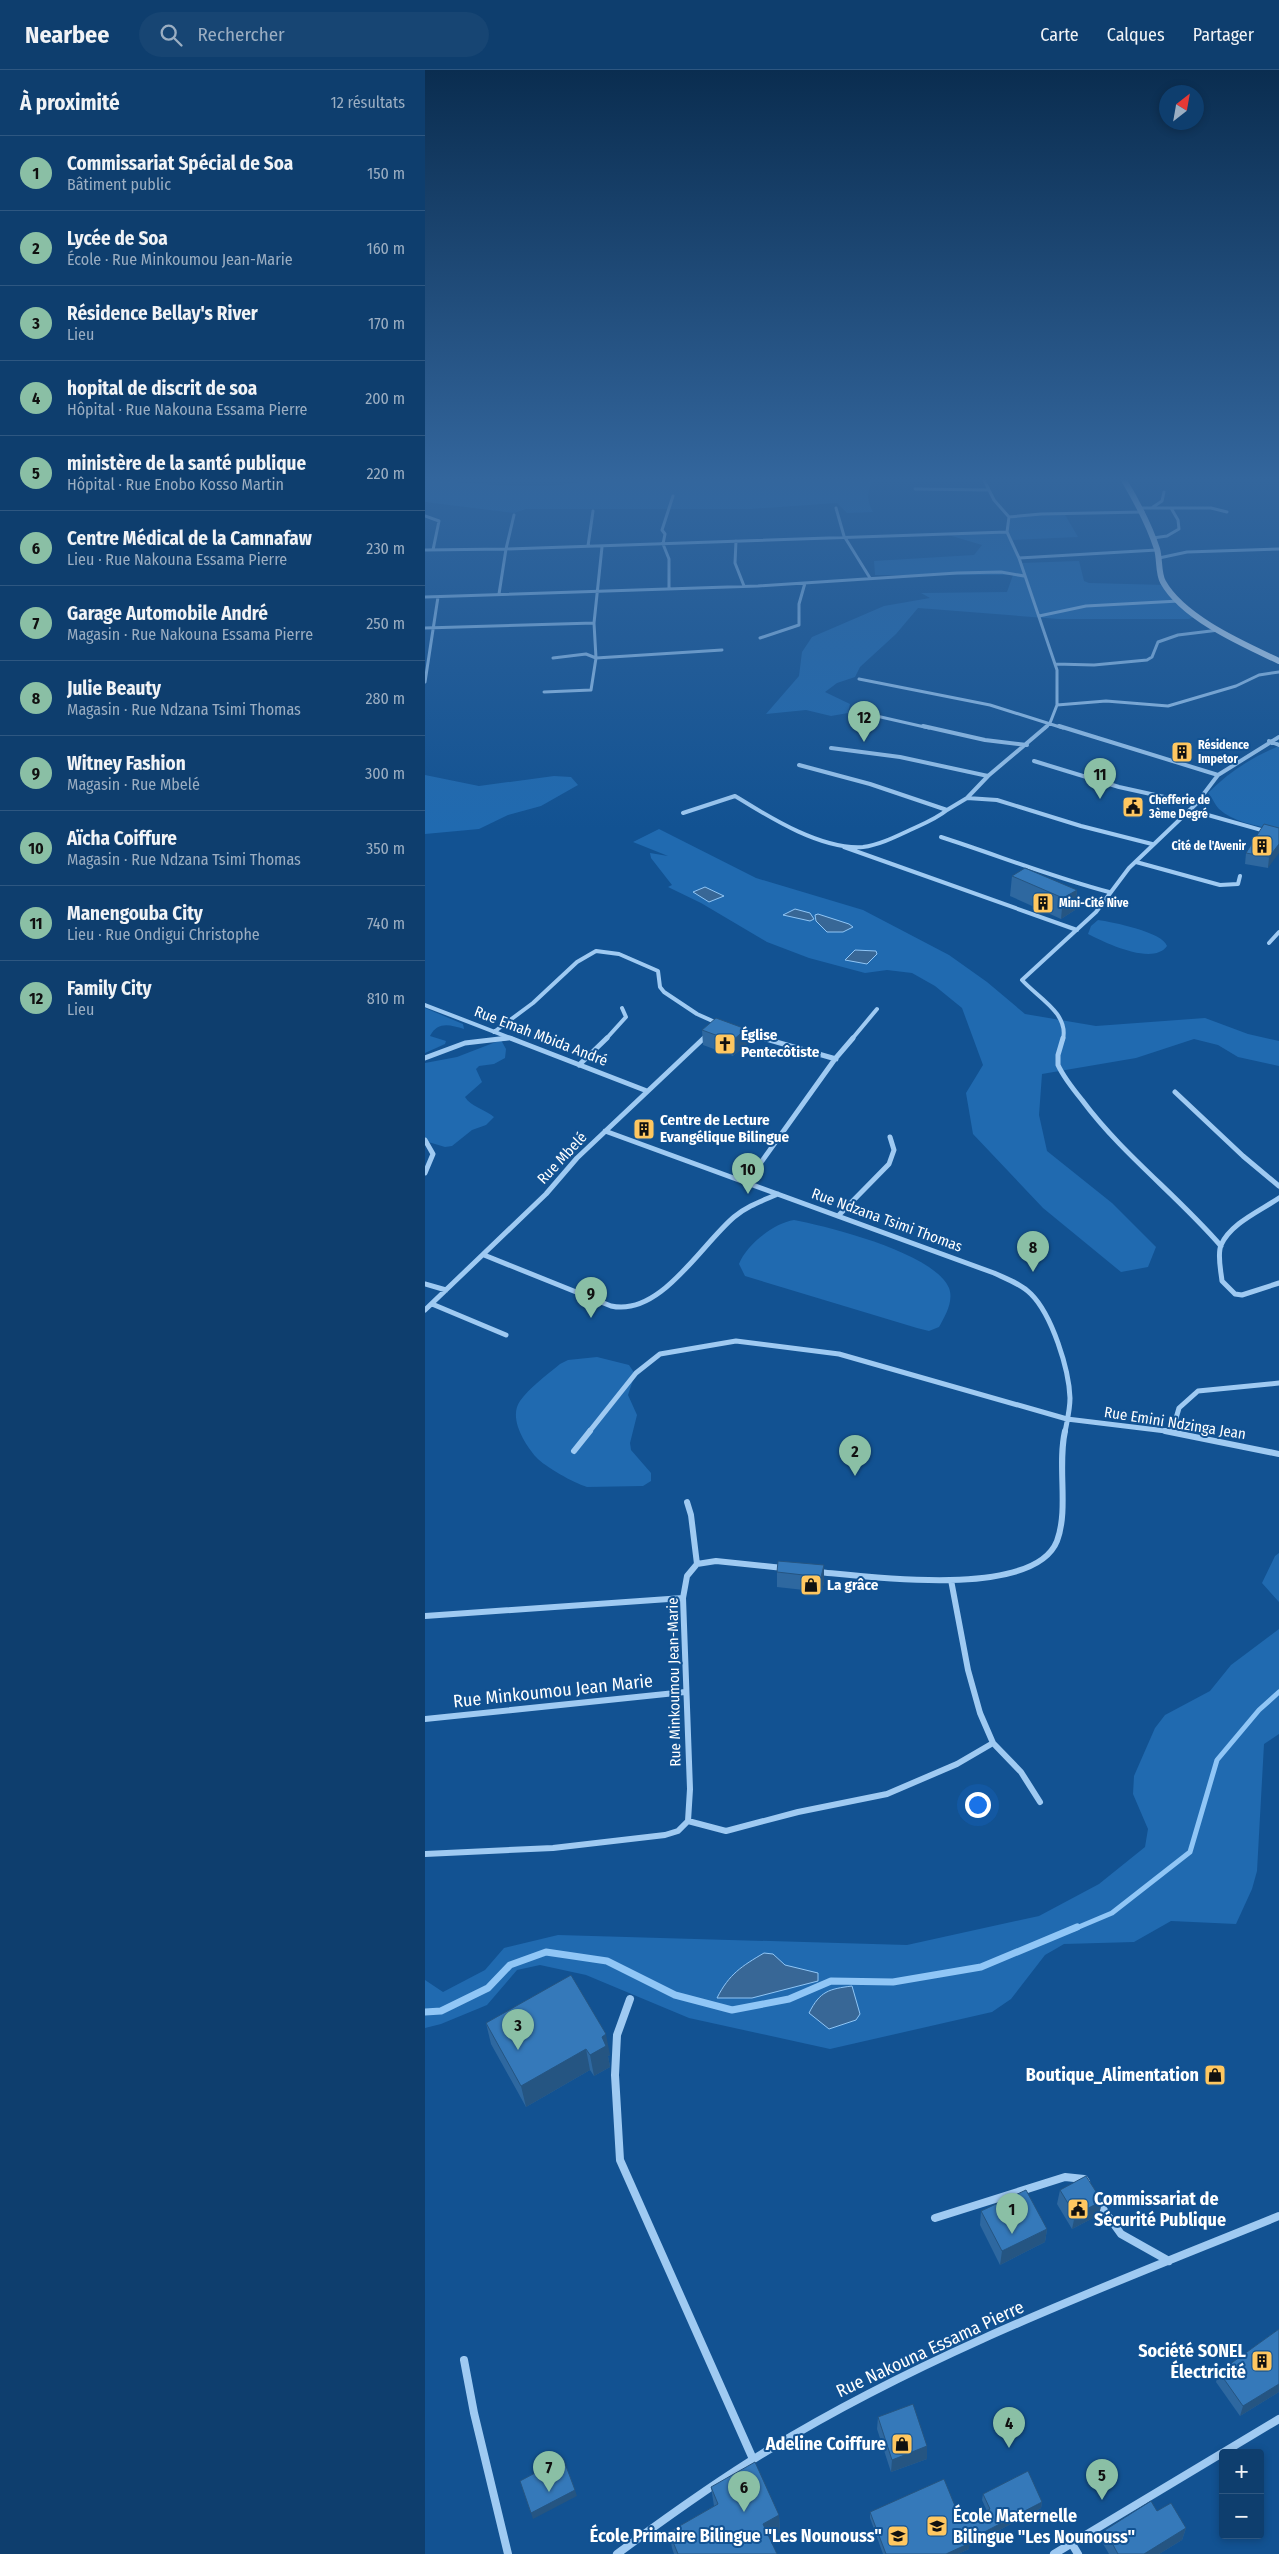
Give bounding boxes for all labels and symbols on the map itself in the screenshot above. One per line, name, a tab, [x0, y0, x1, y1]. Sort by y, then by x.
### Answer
north arrow	[1159, 85, 1204, 130]
pin: 12	[848, 701, 880, 742]
place label: Résidence Impetor	[1198, 738, 1249, 766]
building icon: Résidence Impetor	[1170, 740, 1194, 764]
pin: 11	[1084, 758, 1116, 799]
place label: Chefferie de 3ème Degré	[1148, 793, 1210, 821]
public building icon: Chefferie de 3ème Degré	[1121, 795, 1145, 819]
building icon: Cité de l'Avenir	[1250, 834, 1274, 858]
place label: Cité de l'Avenir	[1172, 839, 1247, 853]
building icon: Mini-Cité Nive	[1031, 891, 1055, 915]
place label: Mini-Cité Nive	[1059, 896, 1129, 910]
street label: Rue Emah Mbida André	[472, 1002, 610, 1070]
place label: Église Pentecôtiste	[741, 1026, 820, 1061]
church icon: Église Pentecôtiste	[713, 1032, 737, 1056]
place label: Centre de Lecture Evangélique Bilingue	[660, 1111, 789, 1146]
building icon: Centre de Lecture Evangélique Bilingue	[632, 1117, 656, 1141]
street label: Rue Mbelé	[533, 1128, 591, 1188]
pin: 10	[732, 1153, 764, 1194]
street label: Rue Ndzana Tsimi Thomas	[809, 1184, 965, 1256]
pin: 8	[1017, 1231, 1049, 1272]
pin: 9	[575, 1277, 607, 1318]
street label: Rue Emini Ndzinga Jean	[1103, 1403, 1247, 1443]
pin: 2	[839, 1435, 871, 1476]
shop icon: La grâce	[799, 1573, 823, 1597]
place label: La grâce	[827, 1576, 879, 1594]
street label: Rue Minkoumou Jean-Marie	[664, 1597, 684, 1767]
street label: Rue Minkoumou Jean Marie	[452, 1670, 654, 1712]
your location	[965, 1792, 991, 1818]
pin: 3	[502, 2009, 534, 2050]
shop icon: Boutique_Alimentation	[1203, 2063, 1227, 2087]
place label: Boutique_Alimentation	[1026, 2064, 1199, 2086]
place label: Commissariat de Sécurité Publique	[1094, 2188, 1226, 2231]
pin: 1	[996, 2193, 1028, 2234]
public building icon: Commissariat de Sécurité Publique	[1066, 2197, 1090, 2221]
street label: Rue Nakouna Essama Pierre	[833, 2296, 1027, 2402]
place label: Société SONEL Électricité	[1138, 2340, 1247, 2383]
building icon: Société SONEL Électricité	[1250, 2349, 1274, 2373]
pin: 4	[993, 2407, 1025, 2448]
shop icon: Adeline Coiffure	[890, 2432, 914, 2456]
place label: Adeline Coiffure	[765, 2433, 886, 2455]
pin: 7	[533, 2451, 565, 2492]
pin: 5	[1086, 2459, 1118, 2500]
pin: 6	[728, 2471, 760, 2512]
place label: École Maternelle Bilingue "Les Nounouss"	[953, 2504, 1135, 2548]
school or university icon: École Maternelle Bilingue "Les Nounouss"	[925, 2514, 949, 2538]
place label: École Primaire Bilingue "Les Nounouss"	[590, 2524, 882, 2547]
school or university icon: École Primaire Bilingue "Les Nounouss"	[886, 2524, 910, 2548]

